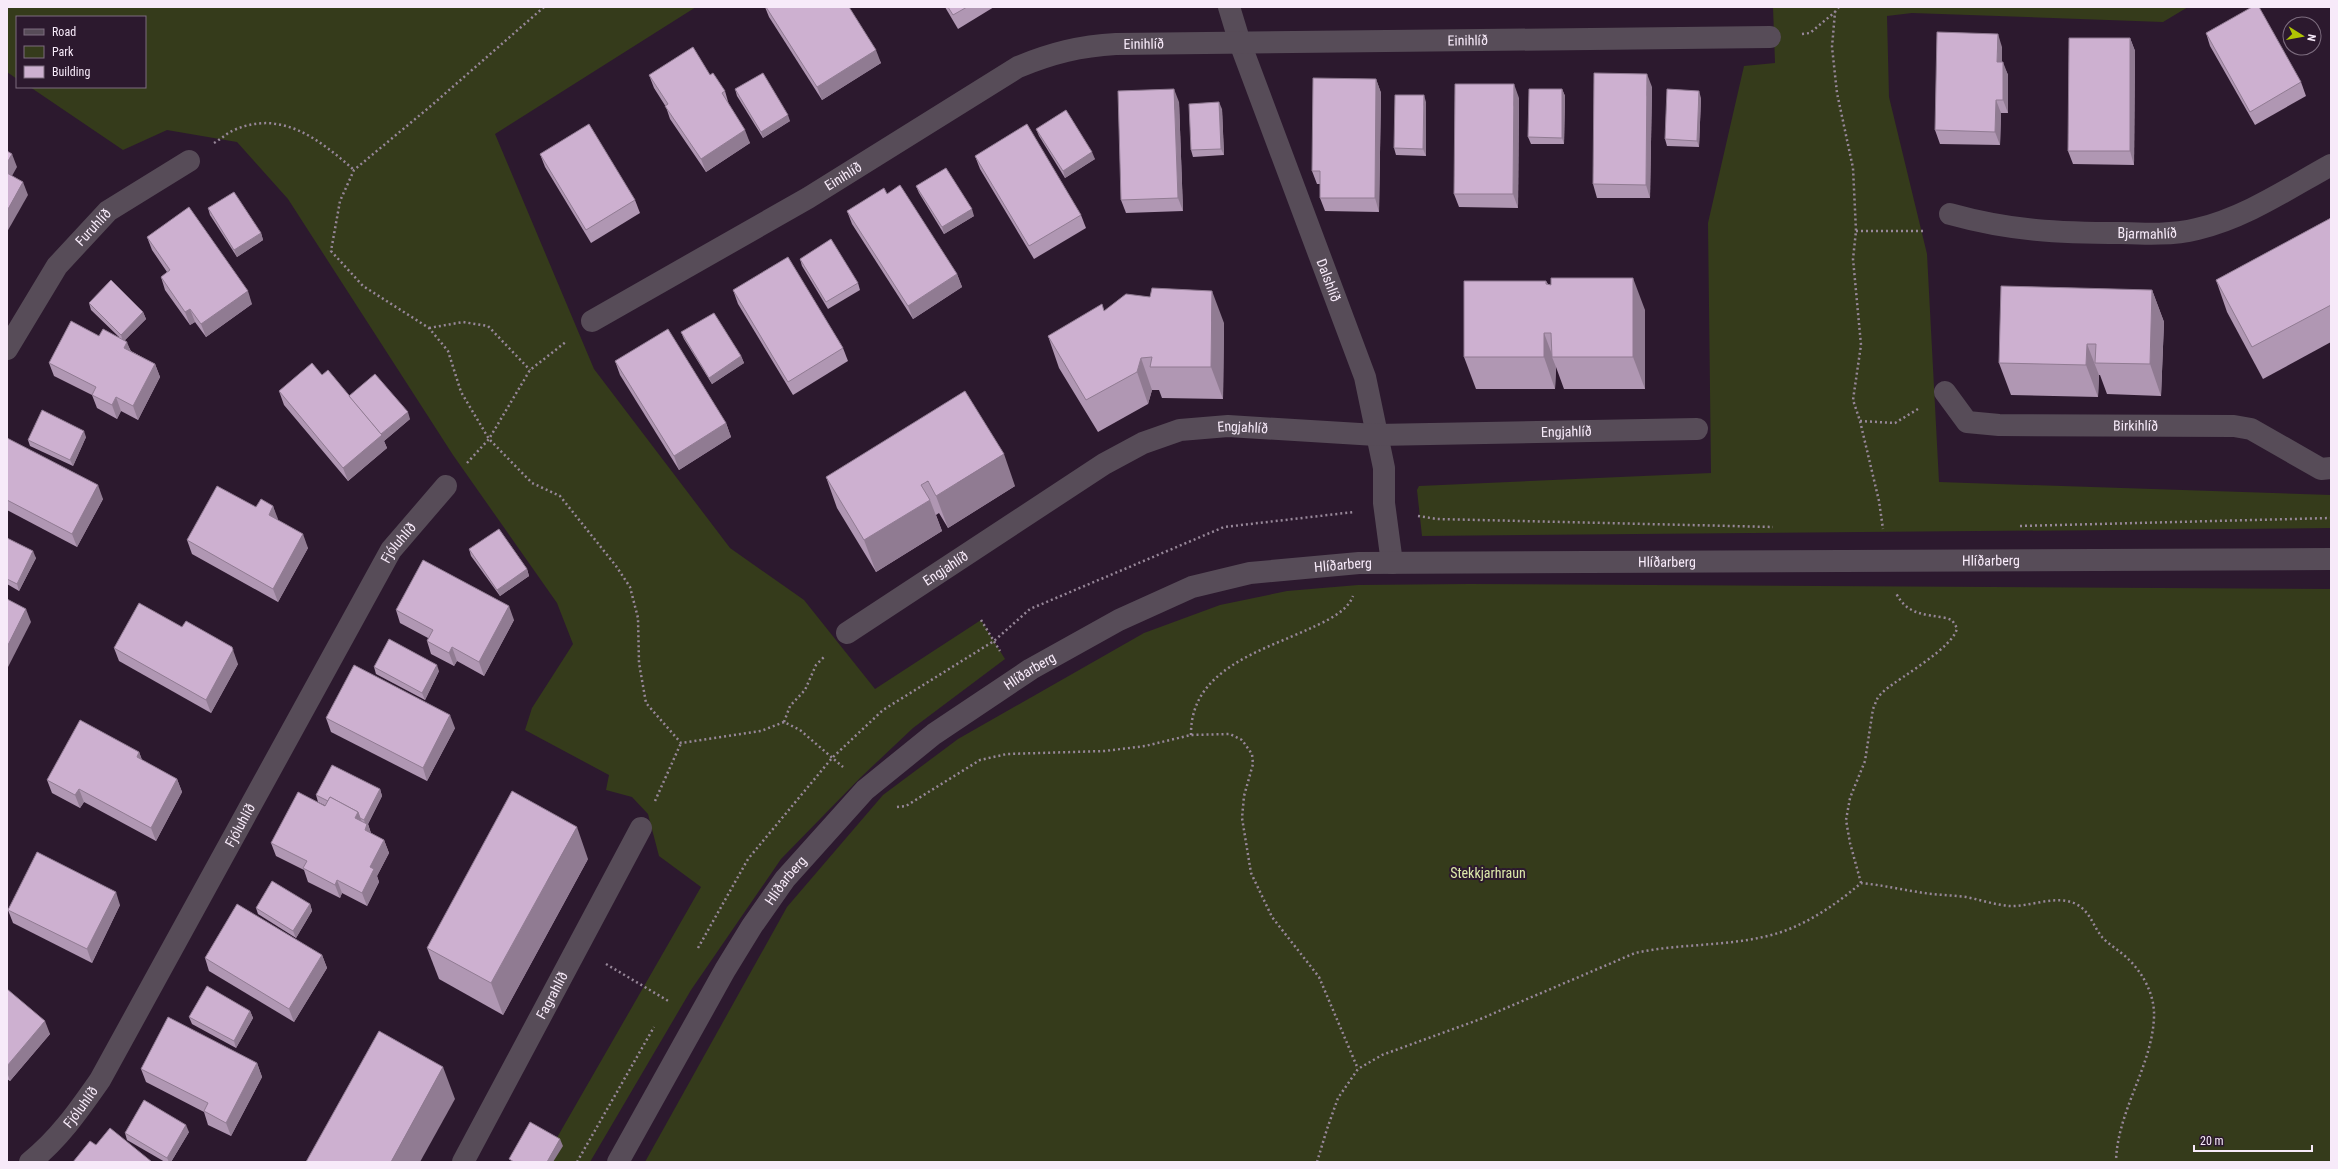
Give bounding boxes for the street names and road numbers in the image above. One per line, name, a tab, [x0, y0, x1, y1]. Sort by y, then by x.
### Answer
street label: Einihlíð	[1447, 32, 1488, 48]
street label: Einihlíð	[1123, 35, 1164, 52]
street label: Einihlíð	[822, 159, 865, 194]
street label: Furuhlíð	[72, 205, 114, 249]
street label: Bjarmahlíð	[2118, 225, 2178, 242]
street label: Dalshlíð	[1313, 256, 1344, 304]
street label: Birkihlíð	[2113, 417, 2158, 434]
street label: Engjahlíð	[1217, 418, 1269, 436]
street label: Engjahlíð	[1541, 423, 1592, 440]
street label: Fjóluhlíð	[377, 519, 419, 566]
street label: Engjahlíð	[920, 547, 971, 589]
street label: Hlíðarberg	[1962, 552, 2020, 569]
street label: Hlíðarberg	[1638, 554, 1696, 570]
street label: Hlíðarberg	[1313, 555, 1372, 575]
street label: Hlíðarberg	[1001, 649, 1058, 693]
street label: Fjóluhlíð	[222, 800, 258, 850]
street label: Hlíðarberg	[761, 853, 810, 908]
street label: Fagrahlíð	[533, 969, 571, 1022]
street label: Fjóluhlíð	[60, 1083, 101, 1131]

